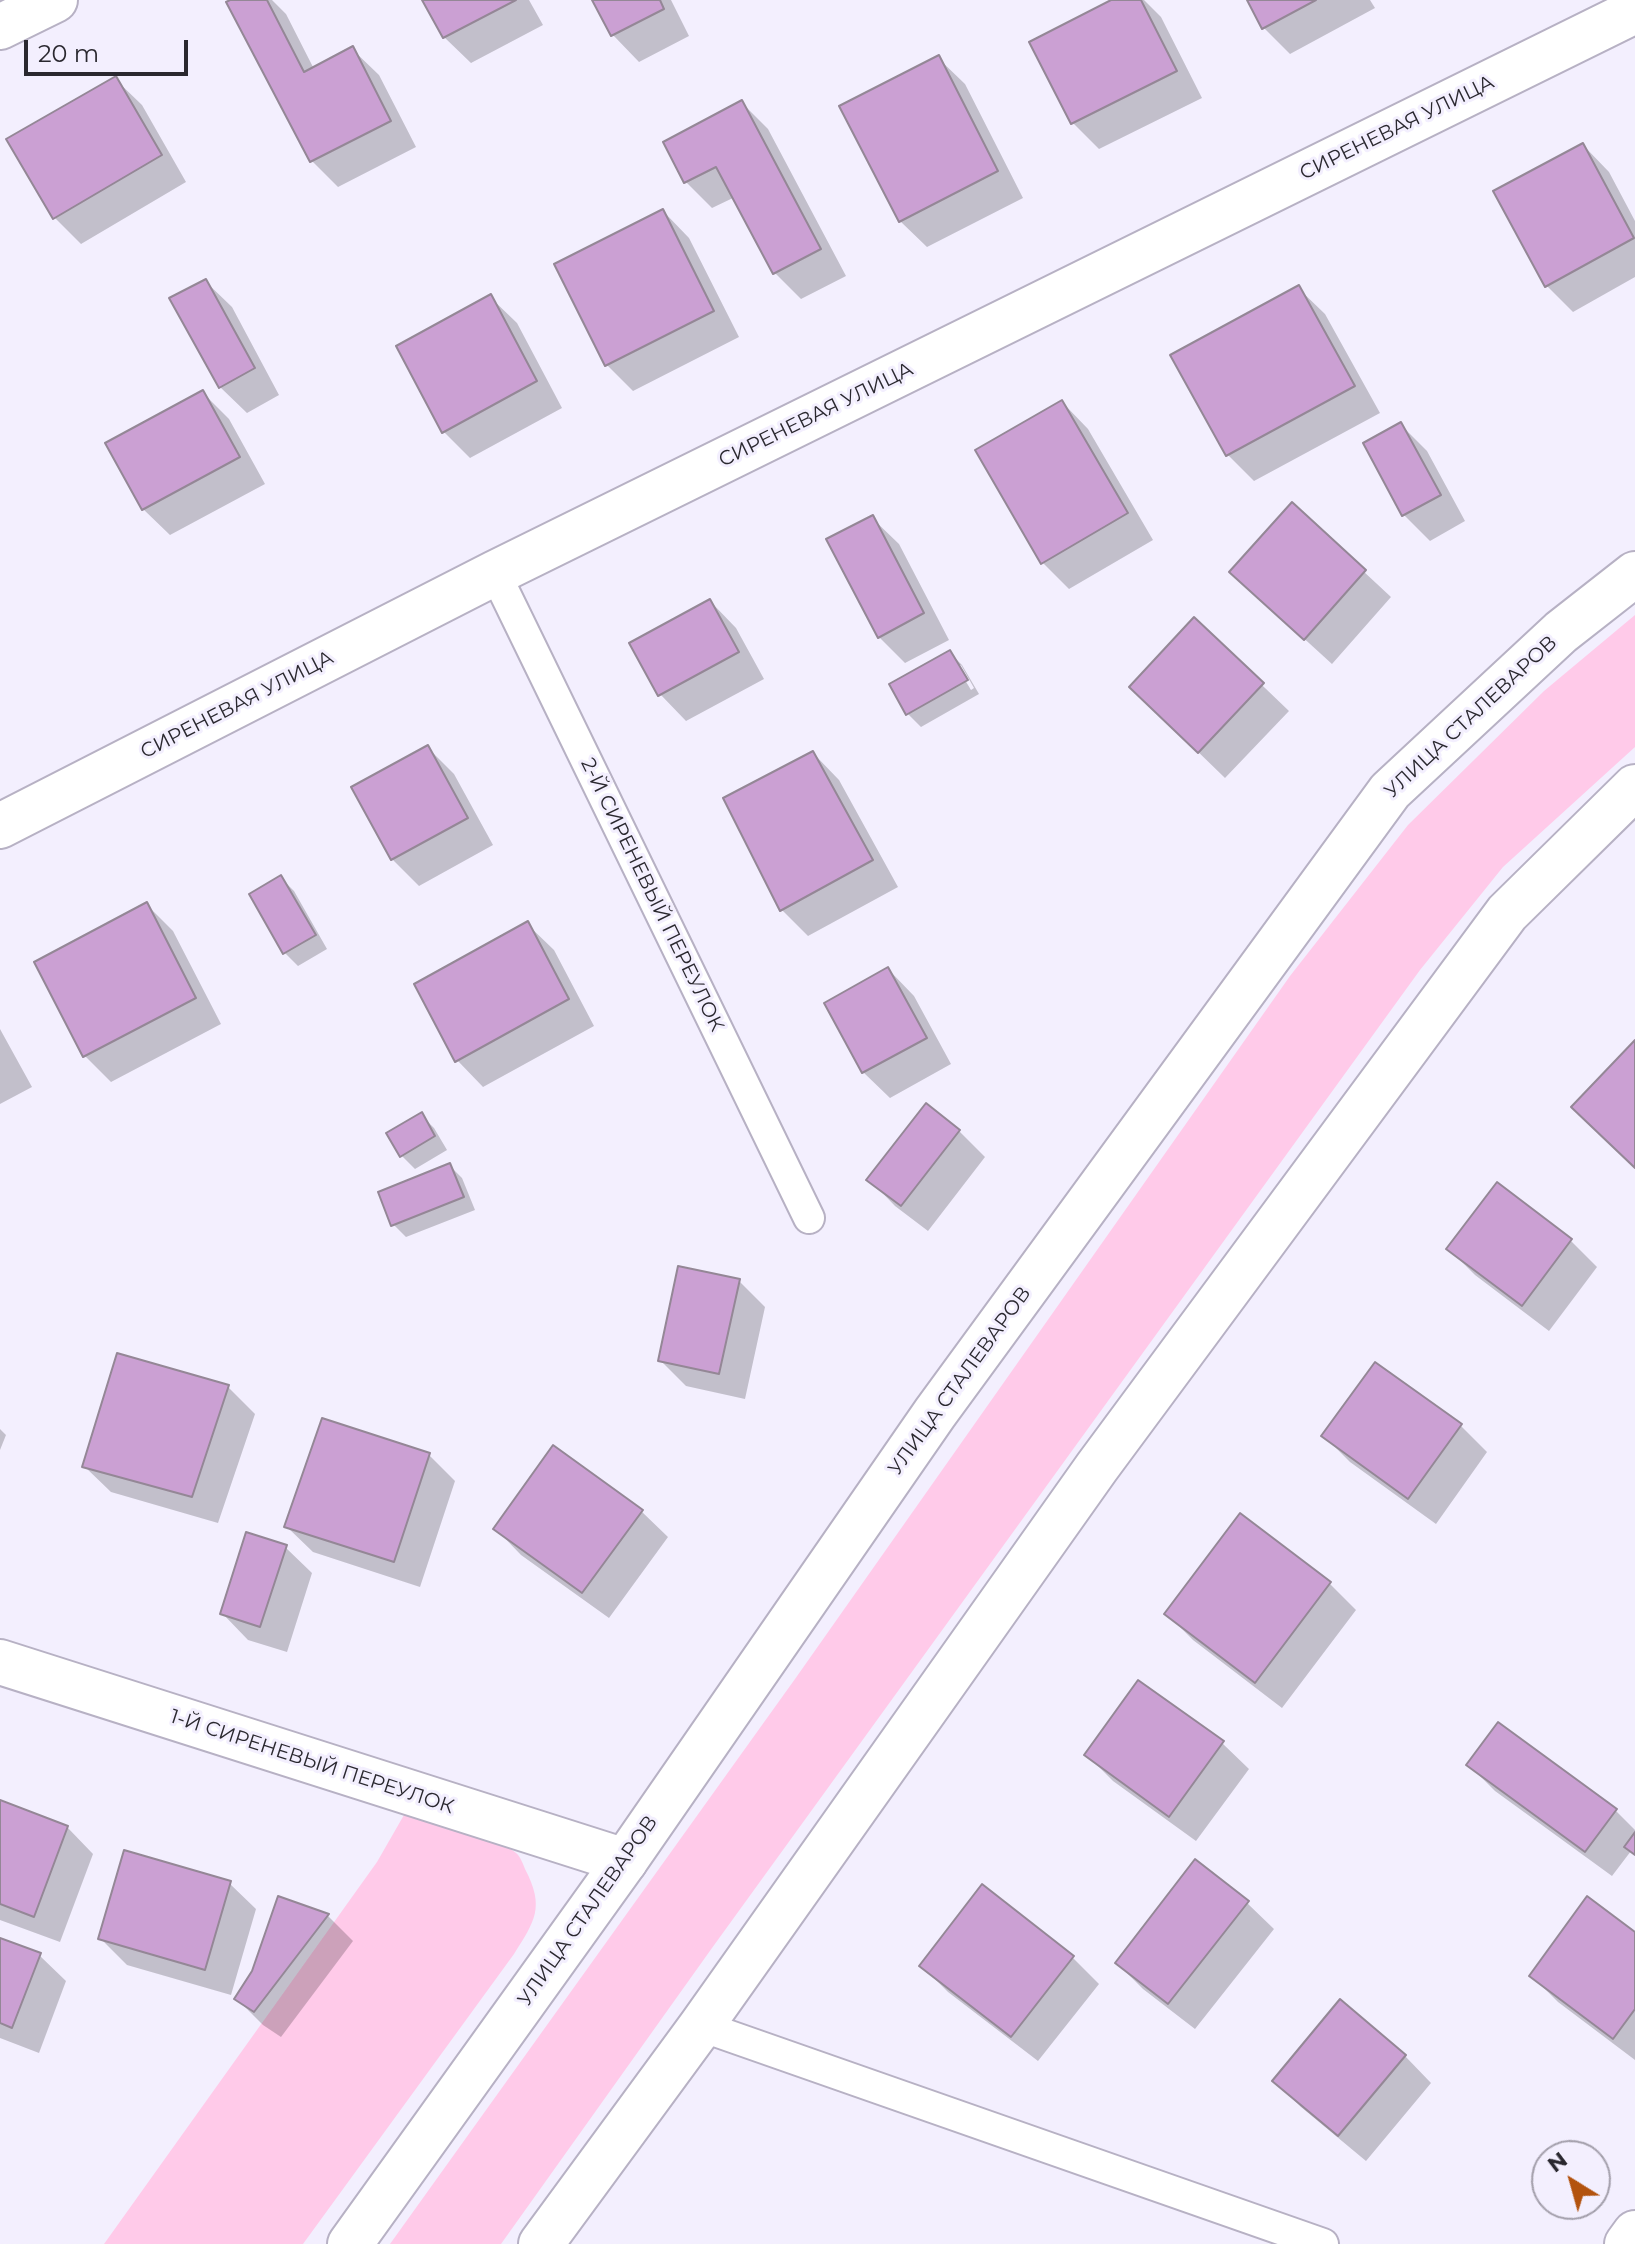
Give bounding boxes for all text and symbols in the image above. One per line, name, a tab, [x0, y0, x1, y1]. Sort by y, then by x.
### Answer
scale bar	[28, 24, 192, 74]
text: 20 m	[38, 39, 99, 68]
street label: СИРЕНЕВАЯ УЛИЦА	[1296, 70, 1498, 186]
street label: СИРЕНЕВАЯ УЛИЦА	[715, 357, 917, 473]
street label: УЛИЦА СТАЛЕВАРОВ	[1380, 631, 1562, 803]
street label: СИРЕНЕВАЯ УЛИЦА	[137, 646, 337, 764]
street label: 2-Й СИРЕНЕВЫЙ ПЕРЕУЛОК	[575, 754, 729, 1036]
street label: УЛИЦА СТАЛЕВАРОВ	[884, 1282, 1036, 1480]
street label: 1-Й СИРЕНЕВЫЙ ПЕРЕУЛОК	[167, 1705, 457, 1819]
street label: УЛИЦА СТАЛЕВАРОВ	[513, 1811, 663, 2011]
north arrow	[1531, 2140, 1611, 2220]
text: N	[1542, 2146, 1573, 2178]

